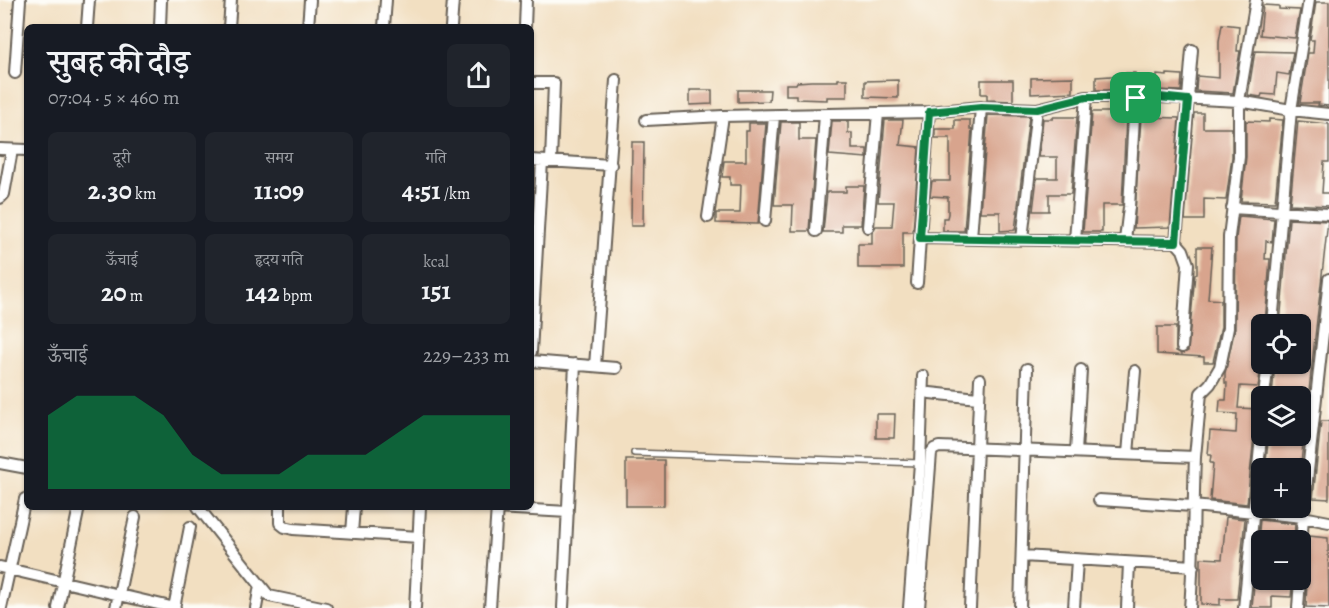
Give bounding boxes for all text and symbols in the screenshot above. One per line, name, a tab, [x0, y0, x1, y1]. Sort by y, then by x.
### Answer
text: सुबह की दौड़	[48, 39, 190, 84]
button: share	[447, 44, 510, 107]
pin	[1110, 72, 1161, 123]
icon: arrive	[1119, 81, 1152, 114]
text: 07:04 · 5 × 460 m	[48, 84, 180, 111]
text: दूरी	[113, 147, 131, 169]
text: समय	[265, 147, 293, 169]
text: गति	[426, 147, 446, 169]
text: 2.30	[88, 173, 132, 208]
text: 11:09	[254, 173, 304, 208]
text: 4:51	[402, 173, 441, 208]
text: km	[132, 183, 156, 205]
text: /km	[441, 183, 470, 205]
text: ऊँचाई	[106, 249, 138, 271]
text: हृदय गति	[255, 249, 303, 271]
text: kcal	[423, 251, 449, 273]
text: 151	[421, 273, 451, 308]
text: 20	[101, 275, 127, 310]
text: 142	[245, 275, 280, 310]
text: m	[127, 285, 143, 307]
text: bpm	[280, 285, 313, 307]
map controls	[1251, 314, 1311, 590]
button: locate	[1251, 314, 1311, 374]
text: ऊँचाई	[48, 342, 87, 369]
text: 229–233 m	[423, 342, 510, 369]
button: layers	[1251, 386, 1311, 446]
button: +	[1251, 458, 1311, 518]
button: −	[1251, 530, 1311, 590]

